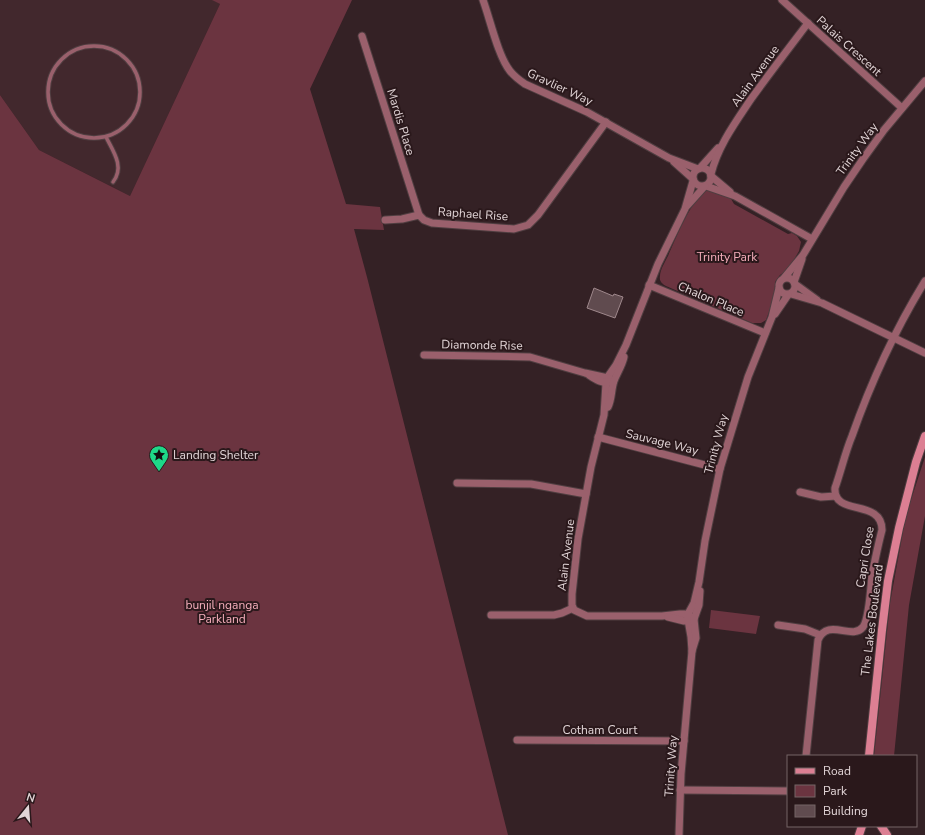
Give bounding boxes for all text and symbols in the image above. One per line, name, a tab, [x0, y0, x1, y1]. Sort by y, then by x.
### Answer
street label: Palais Crescent	[813, 12, 886, 80]
street label: Alain Avenue	[727, 42, 783, 110]
street label: Gravlier Way	[525, 65, 596, 110]
street label: Mardis Place	[383, 87, 419, 157]
street label: Trinity Way	[832, 119, 882, 179]
street label: Raphael Rise	[437, 204, 509, 224]
park label: Trinity Park	[697, 249, 758, 265]
street label: Chalon Place	[675, 278, 747, 320]
street label: Diamonde Rise	[441, 336, 523, 354]
street label: Trinity Way	[700, 411, 732, 476]
street label: Sauvage Way	[624, 425, 701, 459]
place icon: Landing Shelter	[148, 444, 170, 472]
place label: Landing Shelter	[173, 447, 259, 463]
street label: Alain Avenue	[554, 518, 578, 592]
street label: Capri Close	[852, 525, 878, 589]
street label: The Lakes Boulevard	[857, 563, 887, 677]
park label: bunjil nganga Parkland	[185, 597, 259, 627]
street label: Cotham Court	[563, 722, 638, 738]
street label: Trinity Way	[661, 734, 681, 797]
legend	[787, 755, 917, 827]
text: Road	[823, 763, 851, 779]
text: Park	[823, 783, 848, 799]
north arrow	[8, 787, 48, 827]
text: N	[25, 790, 37, 806]
text: Building	[823, 803, 868, 819]

